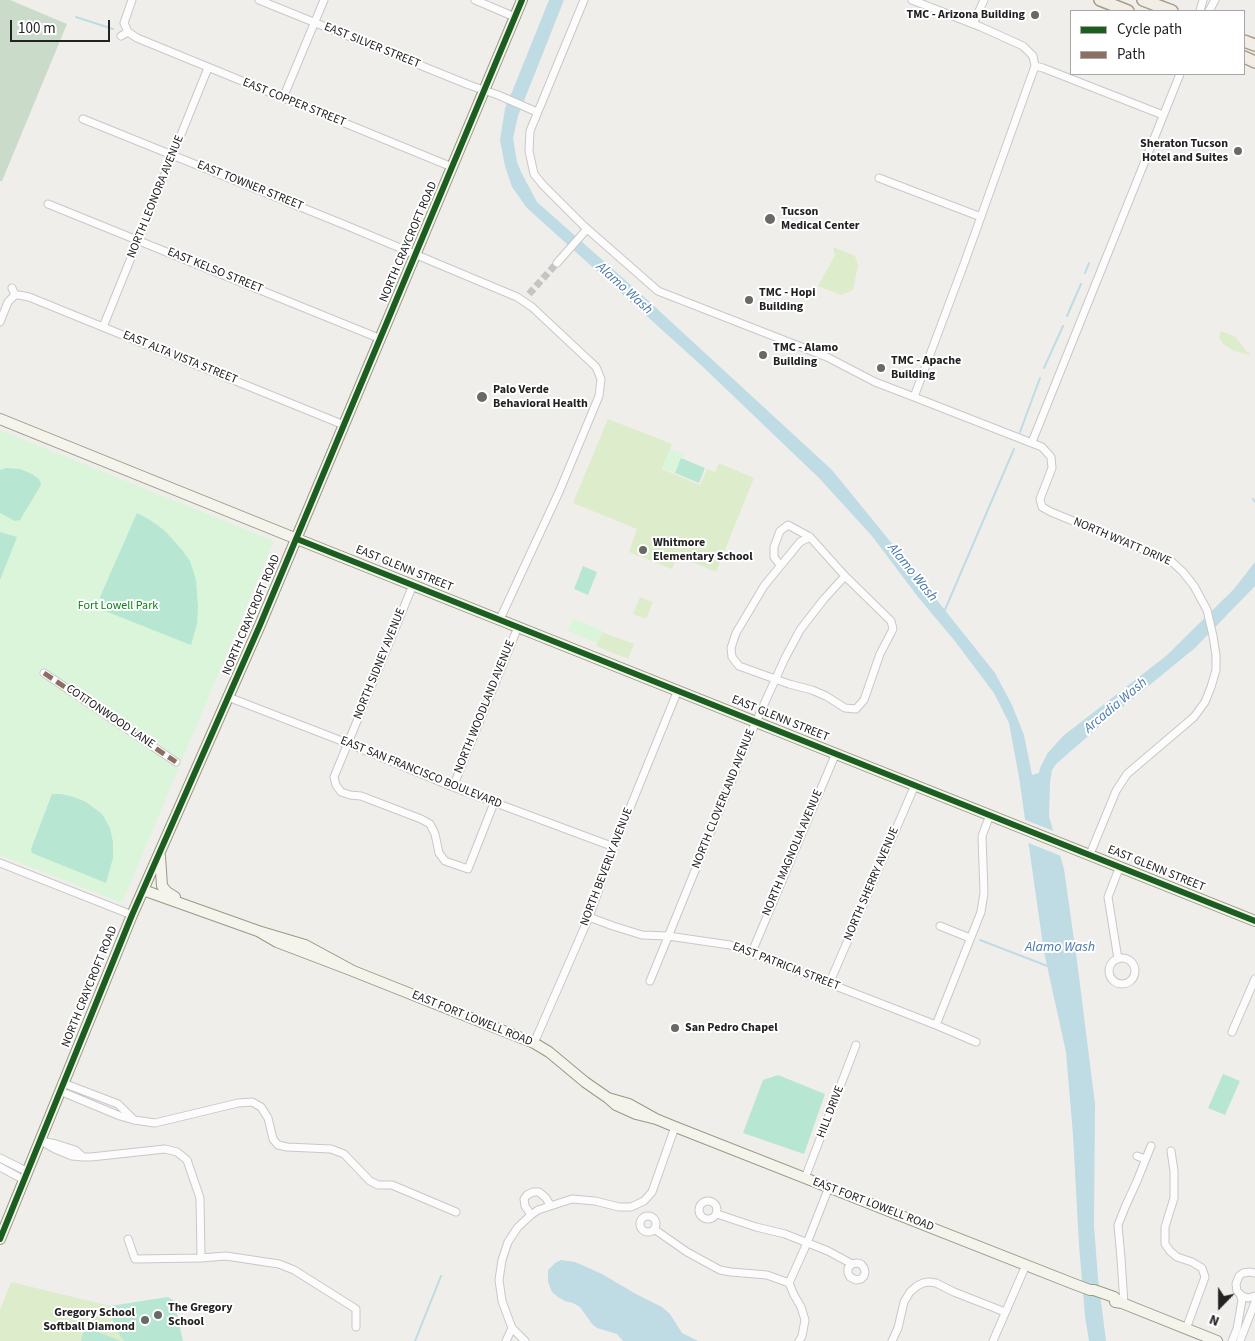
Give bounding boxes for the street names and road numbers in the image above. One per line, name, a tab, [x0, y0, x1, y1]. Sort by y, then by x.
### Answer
street label: EAST SILVER STREET	[322, 20, 422, 72]
street label: EAST COPPER STREET	[240, 76, 348, 130]
street label: NORTH LEONORA AVENUE	[125, 133, 187, 261]
street label: EAST TOWNER STREET	[195, 158, 305, 214]
street label: NORTH CRAYCROFT ROAD	[377, 180, 441, 304]
street label: EAST KELSO STREET	[165, 245, 265, 297]
street label: EAST ALTA VISTA STREET	[121, 328, 239, 388]
street label: NORTH WYATT DRIVE	[1071, 515, 1173, 569]
street label: EAST GLENN STREET	[353, 543, 455, 595]
street label: NORTH CRAYCROFT ROAD	[220, 553, 284, 677]
street label: NORTH SIDNEY AVENUE	[351, 606, 409, 722]
street label: NORTH WOODLAND AVENUE	[452, 638, 518, 776]
street label: COTTONWOOD LANE	[63, 682, 157, 752]
street label: EAST GLENN STREET	[729, 693, 831, 745]
street label: NORTH CLOVERLAND AVENUE	[689, 727, 759, 871]
street label: EAST SAN FRANCISCO BOULEVARD	[338, 734, 504, 812]
street label: NORTH MAGNOLIA AVENUE	[760, 788, 826, 918]
street label: NORTH BEVERLY AVENUE	[578, 806, 636, 928]
street label: NORTH SHERRY AVENUE	[842, 825, 902, 943]
street label: EAST GLENN STREET	[1105, 843, 1207, 895]
street label: NORTH CRAYCROFT ROAD	[59, 924, 121, 1050]
street label: EAST PATRICIA STREET	[730, 940, 842, 994]
street label: EAST FORT LOWELL ROAD	[410, 988, 534, 1050]
street label: HILL DRIVE	[814, 1084, 848, 1140]
street label: EAST FORT LOWELL ROAD	[810, 1175, 936, 1235]

